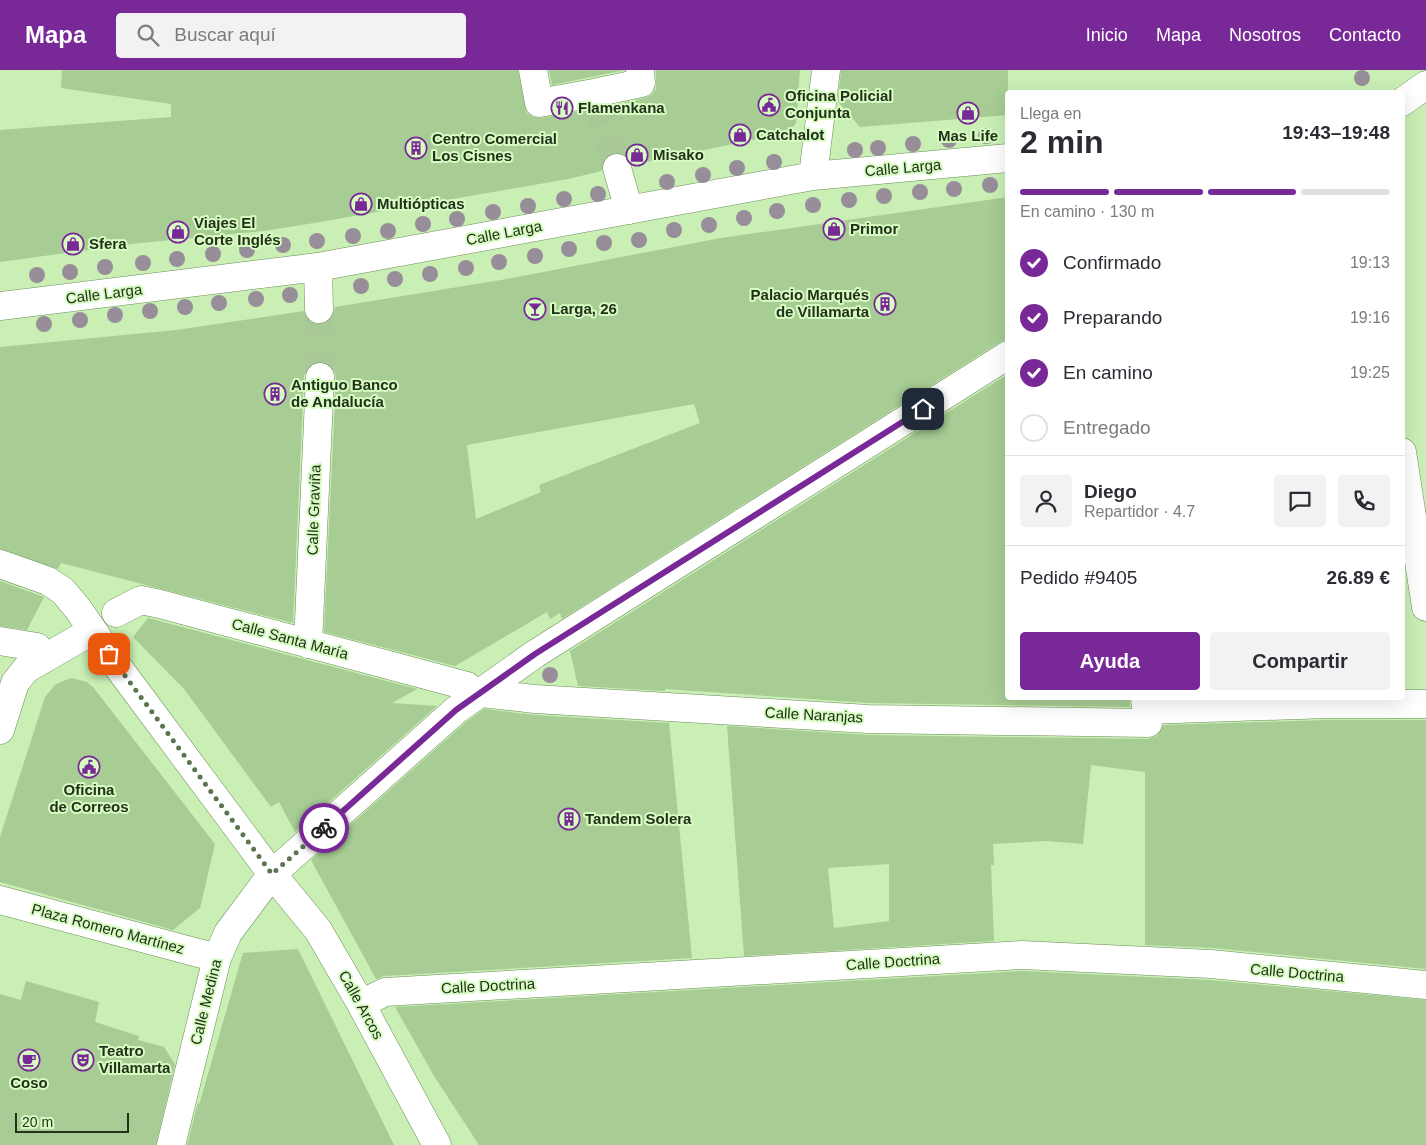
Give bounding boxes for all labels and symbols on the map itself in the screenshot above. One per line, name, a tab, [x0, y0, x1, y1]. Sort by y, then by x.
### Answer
place label: Oficina Policial Conjunta	[785, 87, 893, 121]
public building icon: Oficina Policial Conjunta	[757, 93, 781, 117]
restaurant icon: Flamenkana	[550, 96, 574, 120]
place label: Flamenkana	[578, 99, 665, 116]
shop icon: Mas Life	[956, 101, 980, 125]
shop icon: Catchalot	[728, 123, 752, 147]
place label: Catchalot	[756, 126, 824, 143]
place label: Mas Life	[938, 127, 998, 144]
place label: Centro Comercial Los Cisnes	[432, 130, 557, 164]
building icon: Centro Comercial Los Cisnes	[404, 136, 428, 160]
shop icon: Misako	[625, 143, 649, 167]
place label: Misako	[653, 146, 704, 163]
street label: Calle Larga	[864, 156, 943, 179]
shop icon: Multiópticas	[349, 192, 373, 216]
place label: Multiópticas	[377, 195, 465, 212]
place label: Viajes El Corte Inglés	[194, 214, 281, 248]
street label: Calle Larga	[465, 217, 544, 248]
shop icon: Primor	[822, 217, 846, 241]
shop icon: Viajes El Corte Inglés	[166, 220, 190, 244]
place label: Primor	[850, 220, 899, 237]
shop icon: Sfera	[61, 232, 85, 256]
place label: Sfera	[89, 235, 127, 252]
street label: Calle Larga	[65, 280, 144, 307]
place label: Palacio Marqués de Villamarta	[751, 286, 870, 320]
building icon: Palacio Marqués de Villamarta	[873, 292, 897, 316]
bar icon: Larga, 26	[523, 297, 547, 321]
place label: Larga, 26	[551, 300, 617, 317]
place label: Antiguo Banco de Andalucía	[291, 376, 398, 410]
building icon: Antiguo Banco de Andalucía	[263, 382, 287, 406]
pin	[902, 388, 944, 430]
street label: Calle Graviña	[303, 464, 324, 556]
street label: Calle Santa María	[230, 615, 351, 662]
pin	[88, 633, 130, 675]
street label: Calle Naranjas	[764, 703, 864, 726]
public building icon: Oficina de Correos	[77, 755, 101, 779]
place label: Oficina de Correos	[49, 781, 129, 815]
courier	[299, 803, 349, 853]
building icon: Tandem Solera	[557, 807, 581, 831]
place label: Tandem Solera	[585, 810, 692, 827]
street label: Plaza Romero Martínez	[30, 900, 186, 957]
street label: Calle Doctrina	[845, 950, 941, 973]
street label: Calle Medina	[187, 957, 225, 1046]
street label: Calle Doctrina	[1249, 960, 1345, 985]
street label: Calle Arcos	[336, 967, 387, 1042]
street label: Calle Doctrina	[440, 975, 536, 996]
place label: Teatro Villamarta	[99, 1042, 171, 1076]
cafe icon: Coso	[17, 1048, 41, 1072]
theatre icon: Teatro Villamarta	[71, 1048, 95, 1072]
place label: Coso	[10, 1074, 48, 1091]
scale bar	[15, 1110, 129, 1133]

